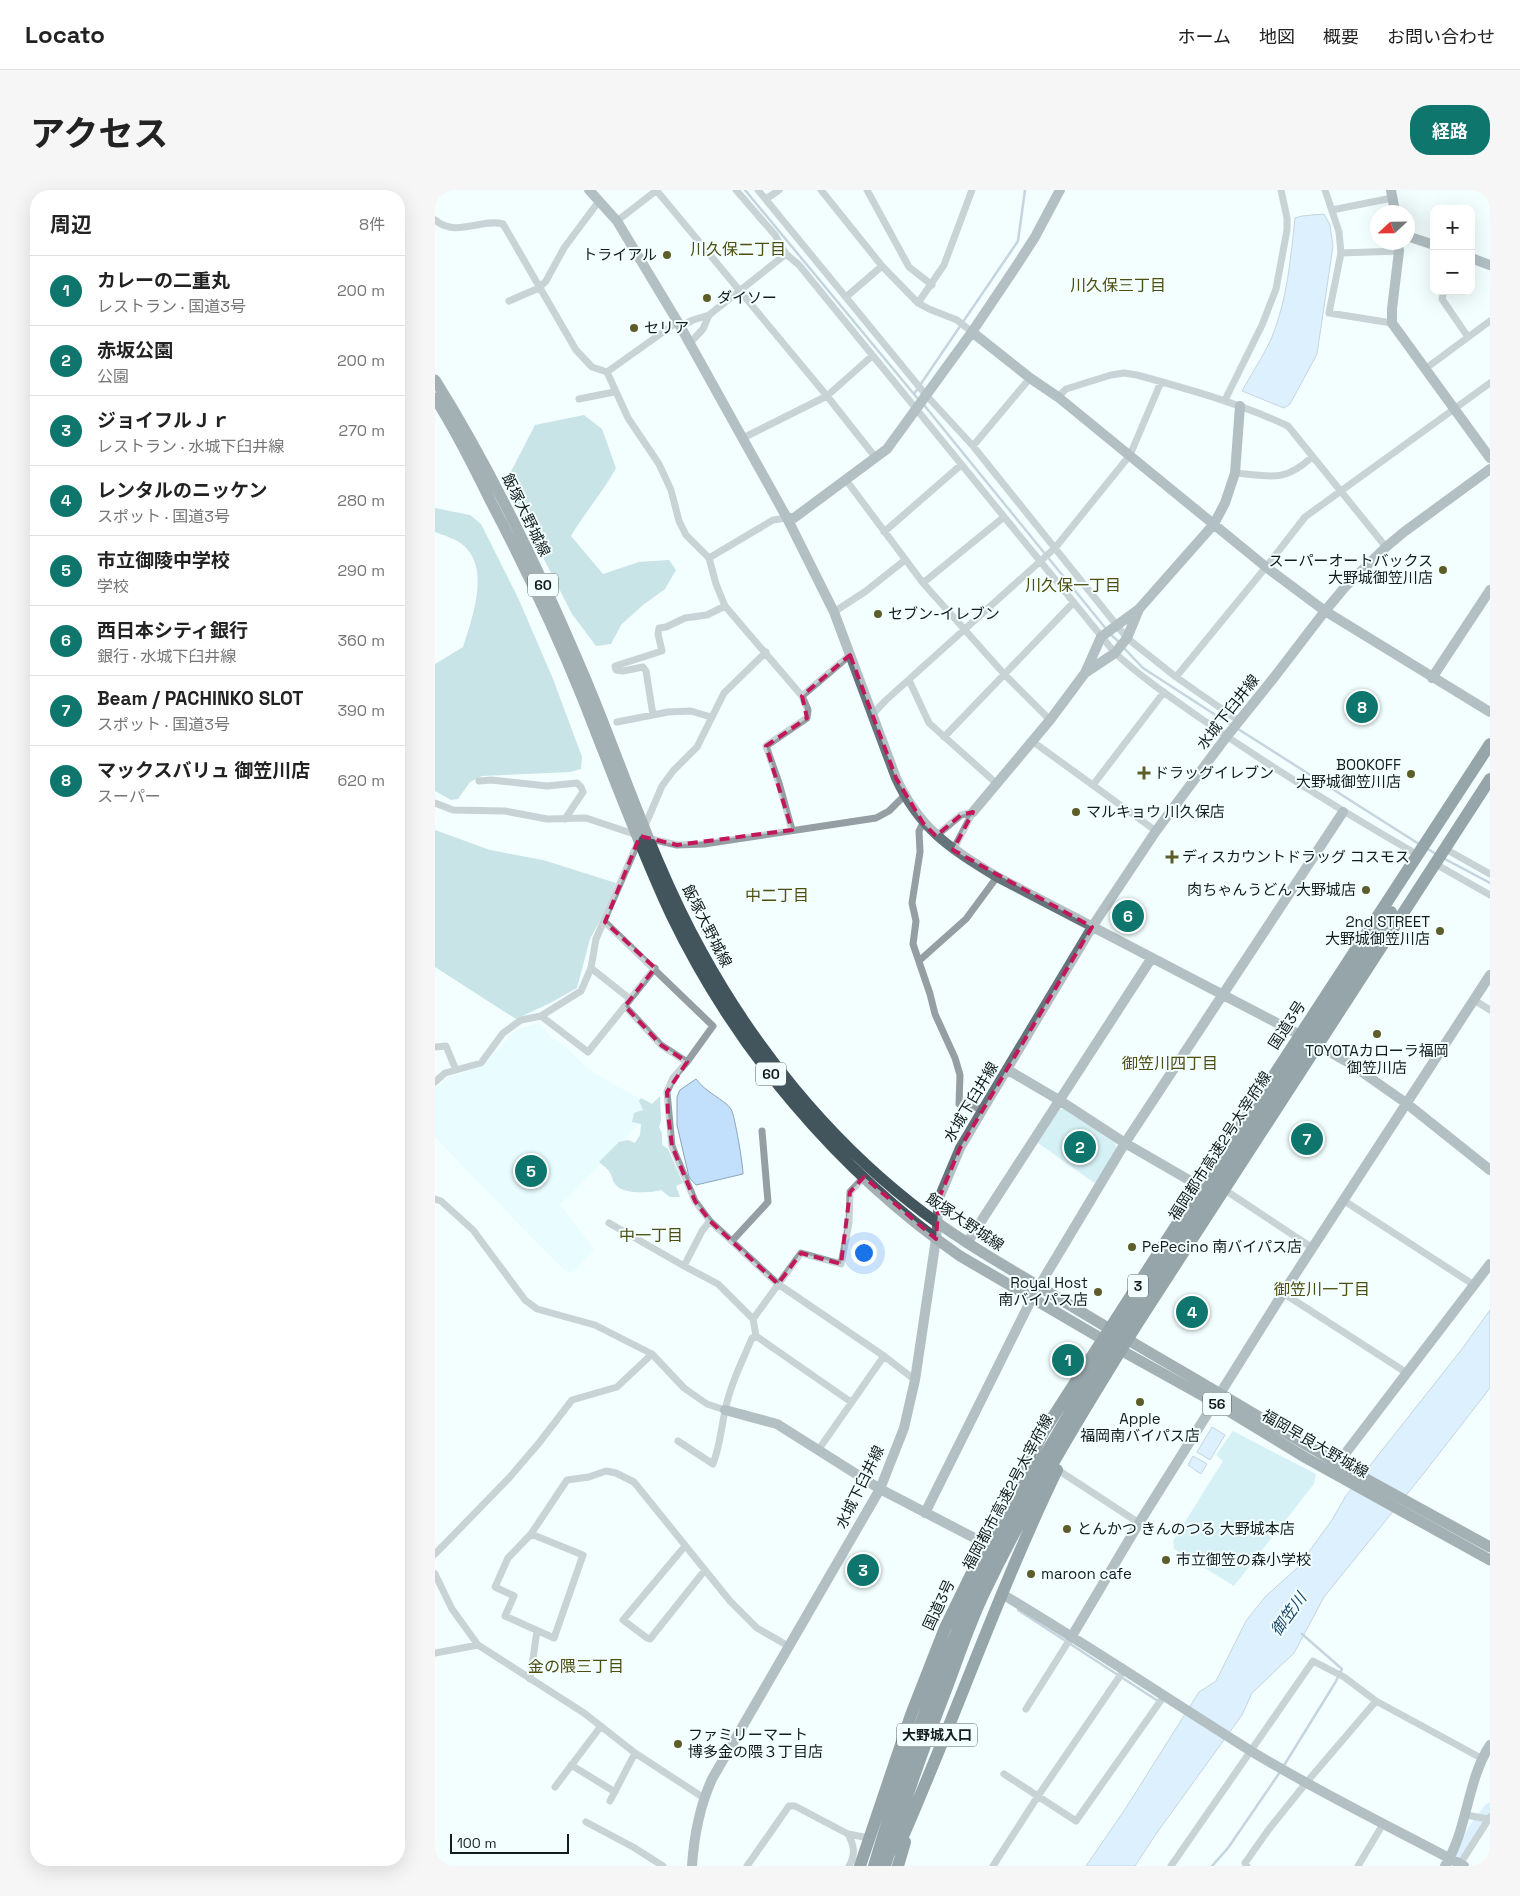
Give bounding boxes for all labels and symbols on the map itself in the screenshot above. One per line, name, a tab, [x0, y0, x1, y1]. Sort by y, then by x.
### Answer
north arrow	[1370, 205, 1415, 250]
district label: 川久保二丁目	[690, 239, 786, 260]
place label: トライアル	[582, 245, 657, 264]
marker: トライアル	[661, 249, 673, 261]
district label: 川久保三丁目	[1070, 275, 1166, 296]
place label: ダイソー	[717, 288, 777, 307]
marker: ダイソー	[701, 292, 713, 304]
place label: セリア	[644, 318, 689, 337]
marker: セリア	[628, 322, 640, 334]
street label: 飯塚大野城線	[498, 470, 555, 559]
place label: スーパーオートバックス 大野城御笠川店	[1269, 551, 1433, 587]
marker: スーパーオートバックス 大野城御笠川店	[1437, 564, 1449, 576]
road number: 60	[528, 574, 558, 596]
district label: 川久保一丁目	[1025, 575, 1121, 596]
place label: セブン-イレブン	[888, 604, 1000, 623]
marker: セブン-イレブン	[872, 608, 884, 620]
street label: 水城下臼井線	[1192, 670, 1263, 753]
pin: 8	[1346, 688, 1378, 726]
place label: BOOKOFF 大野城御笠川店	[1296, 755, 1401, 791]
place label: ドラッグイレブン	[1154, 763, 1274, 782]
marker: ドラッグイレブン	[1138, 767, 1150, 779]
marker: BOOKOFF 大野城御笠川店	[1405, 768, 1417, 780]
place label: マルキョウ 川久保店	[1086, 802, 1225, 821]
marker: マルキョウ 川久保店	[1070, 806, 1082, 818]
place label: ディスカウントドラッグ コスモス	[1182, 847, 1410, 866]
marker: ディスカウントドラッグ コスモス	[1166, 851, 1178, 863]
place label: 肉ちゃんうどん 大野城店	[1187, 880, 1356, 899]
street label: 飯塚大野城線	[679, 881, 736, 970]
marker: 肉ちゃんうどん 大野城店	[1360, 884, 1372, 896]
district label: 中二丁目	[745, 885, 809, 906]
pin: 6	[1112, 897, 1144, 935]
place label: 2nd STREET 大野城御笠川店	[1325, 912, 1430, 948]
marker: 2nd STREET 大野城御笠川店	[1434, 925, 1446, 937]
street label: 国道3号	[1264, 997, 1309, 1053]
marker: TOYOTAカローラ福岡 御笠川店	[1371, 1028, 1383, 1040]
place label: TOYOTAカローラ福岡 御笠川店	[1305, 1041, 1449, 1077]
district label: 御笠川四丁目	[1122, 1053, 1218, 1074]
street label: 水城下臼井線	[939, 1058, 1002, 1145]
road number: 60	[756, 1062, 786, 1086]
street label: 福岡都市高速2号太宰府線	[1164, 1068, 1275, 1224]
pin: 7	[1291, 1120, 1323, 1158]
pin: 2	[1064, 1128, 1096, 1166]
pin: 5	[515, 1152, 547, 1190]
street label: 飯塚大野城線	[923, 1189, 1008, 1255]
district label: 中一丁目	[619, 1225, 683, 1246]
place label: PePecino 南バイパス店	[1142, 1237, 1302, 1256]
your location	[851, 1240, 877, 1266]
marker: PePecino 南バイパス店	[1126, 1241, 1138, 1253]
place label: Royal Host 南バイパス店	[998, 1273, 1088, 1309]
road number: 3	[1128, 1274, 1148, 1298]
district label: 御笠川一丁目	[1274, 1279, 1370, 1300]
marker: Royal Host 南バイパス店	[1092, 1286, 1104, 1298]
pin: 4	[1176, 1293, 1208, 1331]
pin: 1	[1052, 1341, 1084, 1379]
road number: 56	[1203, 1392, 1231, 1416]
marker: Apple 福岡南バイパス店	[1134, 1396, 1146, 1408]
street label: 福岡早良大野城線	[1259, 1405, 1372, 1482]
place label: Apple 福岡南バイパス店	[1080, 1409, 1200, 1445]
street label: 福岡都市高速2号太宰府線	[958, 1410, 1057, 1573]
street label: 水城下臼井線	[831, 1442, 888, 1531]
place label: とんかつ きんのつる 大野城本店	[1077, 1519, 1295, 1538]
marker: とんかつ きんのつる 大野城本店	[1061, 1523, 1073, 1535]
place label: 市立御笠の森小学校	[1176, 1550, 1311, 1569]
pin: 3	[847, 1551, 879, 1589]
marker: 市立御笠の森小学校	[1160, 1554, 1172, 1566]
place label: maroon cafe	[1041, 1564, 1132, 1583]
marker: maroon cafe	[1025, 1568, 1037, 1580]
street label: 国道3号	[919, 1576, 959, 1633]
water label: 御笠川	[1266, 1587, 1312, 1640]
district label: 金の隈三丁目	[528, 1656, 624, 1677]
road number: 大野城入口	[897, 1724, 977, 1746]
place label: ファミリーマート 博多金の隈３丁目店	[688, 1725, 823, 1761]
marker: ファミリーマート 博多金の隈３丁目店	[672, 1738, 684, 1750]
scale bar	[450, 1831, 569, 1854]

